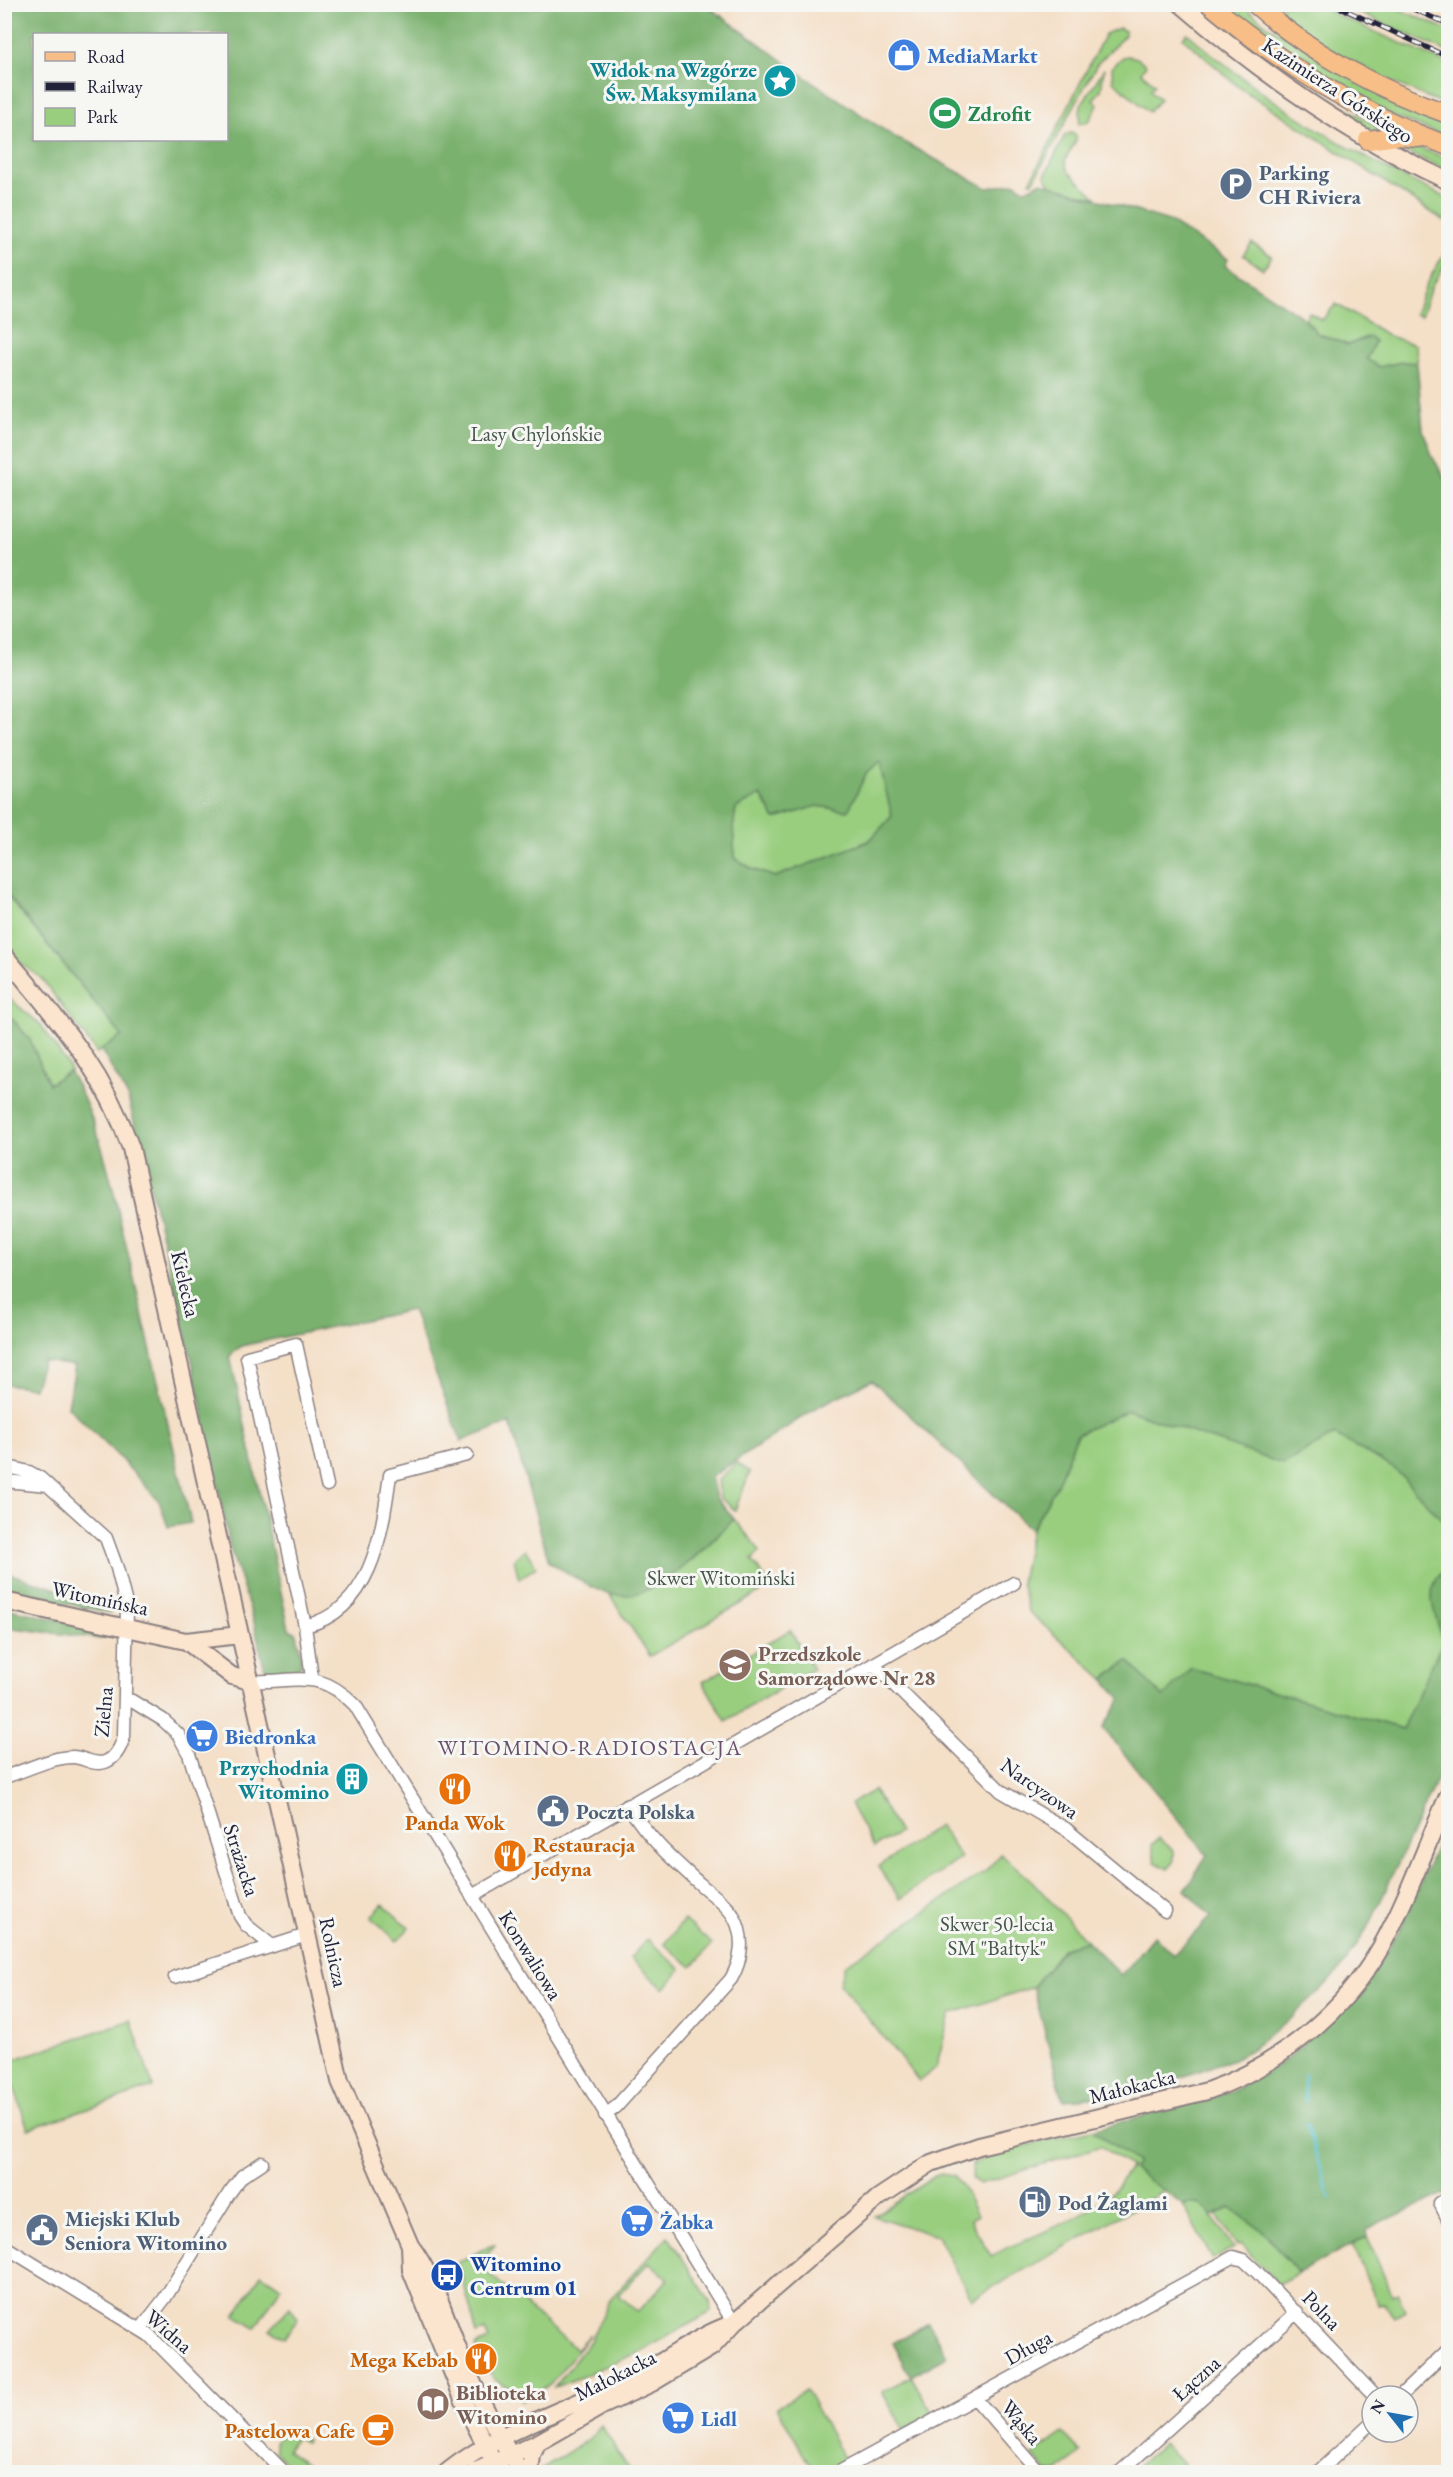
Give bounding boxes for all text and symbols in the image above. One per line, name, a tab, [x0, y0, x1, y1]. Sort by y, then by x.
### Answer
street label: Kazimierza Górskiego	[1257, 31, 1419, 149]
legend	[33, 33, 228, 141]
shop icon: MediaMarkt	[886, 37, 922, 73]
place label: MediaMarkt	[927, 42, 1038, 69]
text: Road	[87, 45, 126, 68]
place label: Widok na Wzgórze Św. Maksymilana	[590, 56, 758, 107]
place icon: Widok na Wzgórze Św. Maksymilana	[762, 63, 798, 99]
text: Railway	[87, 75, 143, 98]
sports icon: Zdrofit	[927, 95, 963, 131]
place label: Zdrofit	[968, 100, 1032, 127]
text: Park	[87, 105, 118, 128]
place label: Parking CH Riviera	[1259, 159, 1362, 210]
parking icon: Parking CH Riviera	[1218, 166, 1254, 202]
park label: Lasy Chylońskie	[470, 420, 602, 447]
street label: Kielecka	[165, 1248, 207, 1320]
park label: Skwer Witomiński	[647, 1564, 795, 1591]
street label: Witomińska	[49, 1575, 152, 1622]
place label: Przedszkole Samorządowe Nr 28	[758, 1640, 935, 1691]
school or university icon: Przedszkole Samorządowe Nr 28	[717, 1647, 753, 1683]
street label: Zielna	[87, 1685, 119, 1738]
supermarket icon: Biedronka	[184, 1718, 220, 1754]
place label: Biedronka	[225, 1723, 317, 1750]
district label: WITOMINO-RADIOSTACJA	[438, 1733, 742, 1762]
street label: Narcyzowa	[995, 1751, 1085, 1825]
place label: Przychodnia Witomino	[219, 1754, 330, 1805]
building icon: Przychodnia Witomino	[334, 1761, 370, 1797]
restaurant icon: Panda Wok	[437, 1771, 473, 1807]
public building icon: Poczta Polska	[535, 1793, 571, 1829]
place label: Poczta Polska	[576, 1798, 696, 1825]
place label: Panda Wok	[405, 1809, 505, 1836]
street label: Strażacka	[218, 1820, 267, 1900]
place label: Restauracja Jedyna	[531, 1831, 636, 1882]
restaurant icon: Restauracja Jedyna	[492, 1838, 528, 1874]
street label: Konwaliowa	[493, 1905, 569, 2005]
park label: Skwer 50-lecia SM "Bałtyk"	[940, 1910, 1055, 1961]
street label: Rolnicza	[313, 1915, 355, 1990]
street label: Małokacka	[1086, 2062, 1178, 2110]
fuel station icon: Pod Żaglami	[1017, 2184, 1053, 2220]
place label: Pod Żaglami	[1058, 2189, 1168, 2216]
supermarket icon: Żabka	[619, 2203, 655, 2239]
place label: Miejski Klub Seniora Witomino	[65, 2205, 227, 2256]
place label: Żabka	[660, 2208, 714, 2235]
public building icon: Miejski Klub Seniora Witomino	[24, 2212, 60, 2248]
place label: Witomino Centrum 01	[470, 2250, 577, 2301]
bus stop icon: Witomino Centrum 01	[429, 2257, 465, 2293]
street label: Polna	[1297, 2284, 1348, 2336]
street label: Widna	[140, 2303, 199, 2359]
street label: Długa	[999, 2323, 1057, 2371]
restaurant icon: Mega Kebab	[463, 2341, 499, 2377]
street label: Małokacka	[570, 2343, 661, 2407]
place label: Mega Kebab	[350, 2346, 458, 2373]
street label: Łączna	[1166, 2349, 1226, 2407]
place label: Biblioteka Witomino	[456, 2379, 547, 2430]
north arrow	[1360, 2384, 1420, 2444]
library icon: Biblioteka Witomino	[415, 2386, 451, 2422]
street label: Wąska	[995, 2394, 1049, 2451]
text: N	[1365, 2396, 1390, 2417]
supermarket icon: Lidl	[660, 2400, 696, 2436]
place label: Lidl	[701, 2405, 737, 2432]
cafe icon: Pastelowa Cafe	[360, 2412, 396, 2448]
place label: Pastelowa Cafe	[224, 2417, 355, 2444]

